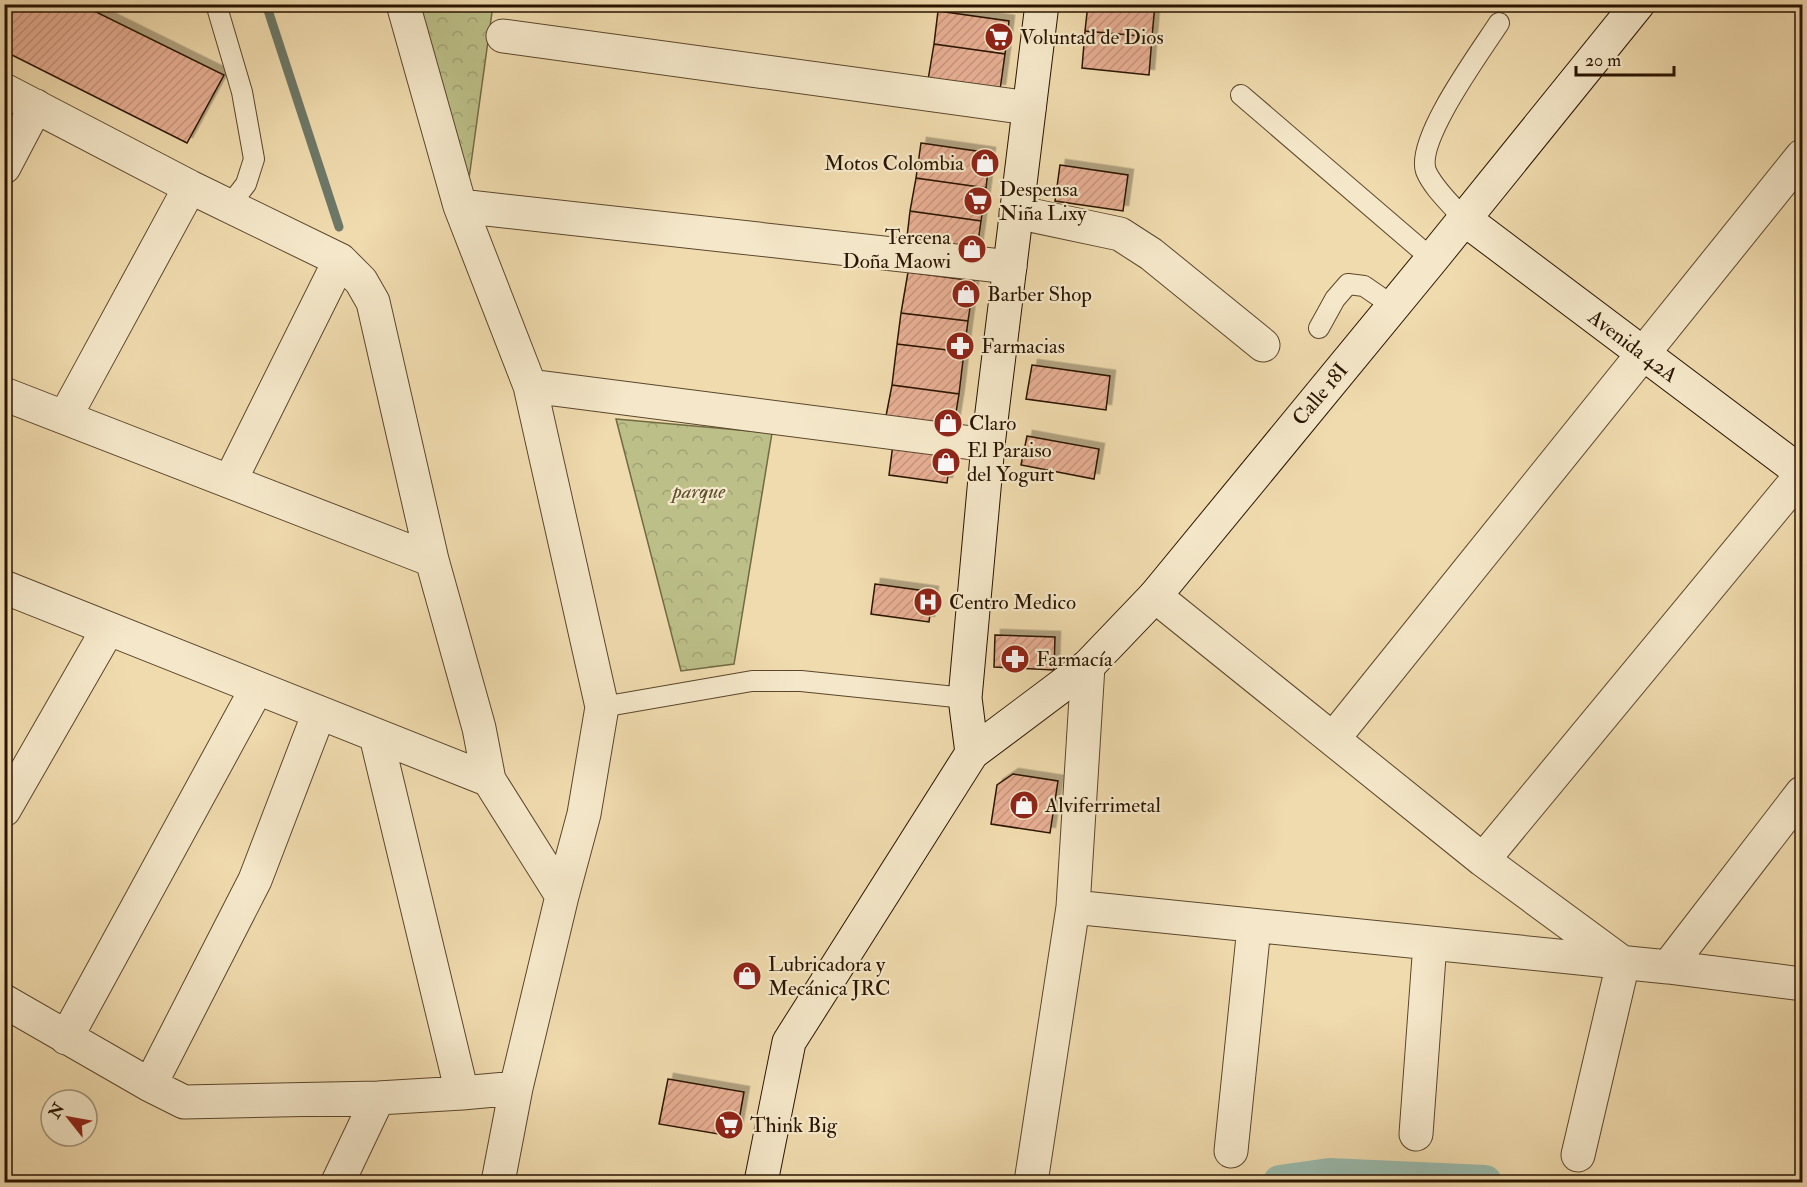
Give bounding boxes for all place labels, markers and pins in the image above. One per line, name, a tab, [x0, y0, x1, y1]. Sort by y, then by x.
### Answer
supermarket icon: Voluntad de Dios	[983, 21, 1015, 53]
place label: Voluntad de Dios	[1020, 24, 1164, 51]
shop icon: Motos Colombia	[969, 147, 1001, 179]
place label: Motos Colombia	[824, 150, 964, 177]
place label: Despensa Niña Lixy	[999, 176, 1087, 227]
supermarket icon: Despensa Niña Lixy	[962, 185, 994, 217]
place label: Tercena Doña Maowi	[843, 224, 951, 275]
shop icon: Tercena Doña Maowi	[956, 233, 988, 265]
shop icon: Barber Shop	[950, 278, 982, 310]
place label: Barber Shop	[987, 281, 1092, 308]
pharmacy icon: Farmacias	[944, 330, 976, 362]
place label: Farmacias	[981, 333, 1065, 360]
shop icon: Claro	[932, 407, 964, 439]
place label: Claro	[969, 410, 1016, 437]
place label: El Paraiso del Yogurt	[967, 437, 1055, 488]
shop icon: El Paraiso del Yogurt	[930, 446, 962, 478]
hospital icon: Centro Medico	[912, 586, 944, 618]
place label: Centro Medico	[949, 589, 1076, 616]
pharmacy icon: Farmacía	[999, 643, 1031, 675]
place label: Farmacía	[1036, 646, 1113, 673]
shop icon: Alviferrimetal	[1008, 789, 1040, 821]
place label: Alviferrimetal	[1044, 792, 1161, 819]
place label: Lubricadora y Mecánica JRC	[768, 951, 890, 1002]
shop icon: Lubricadora y Mecánica JRC	[731, 960, 763, 992]
supermarket icon: Think Big	[713, 1109, 745, 1141]
place label: Think Big	[750, 1112, 838, 1139]

